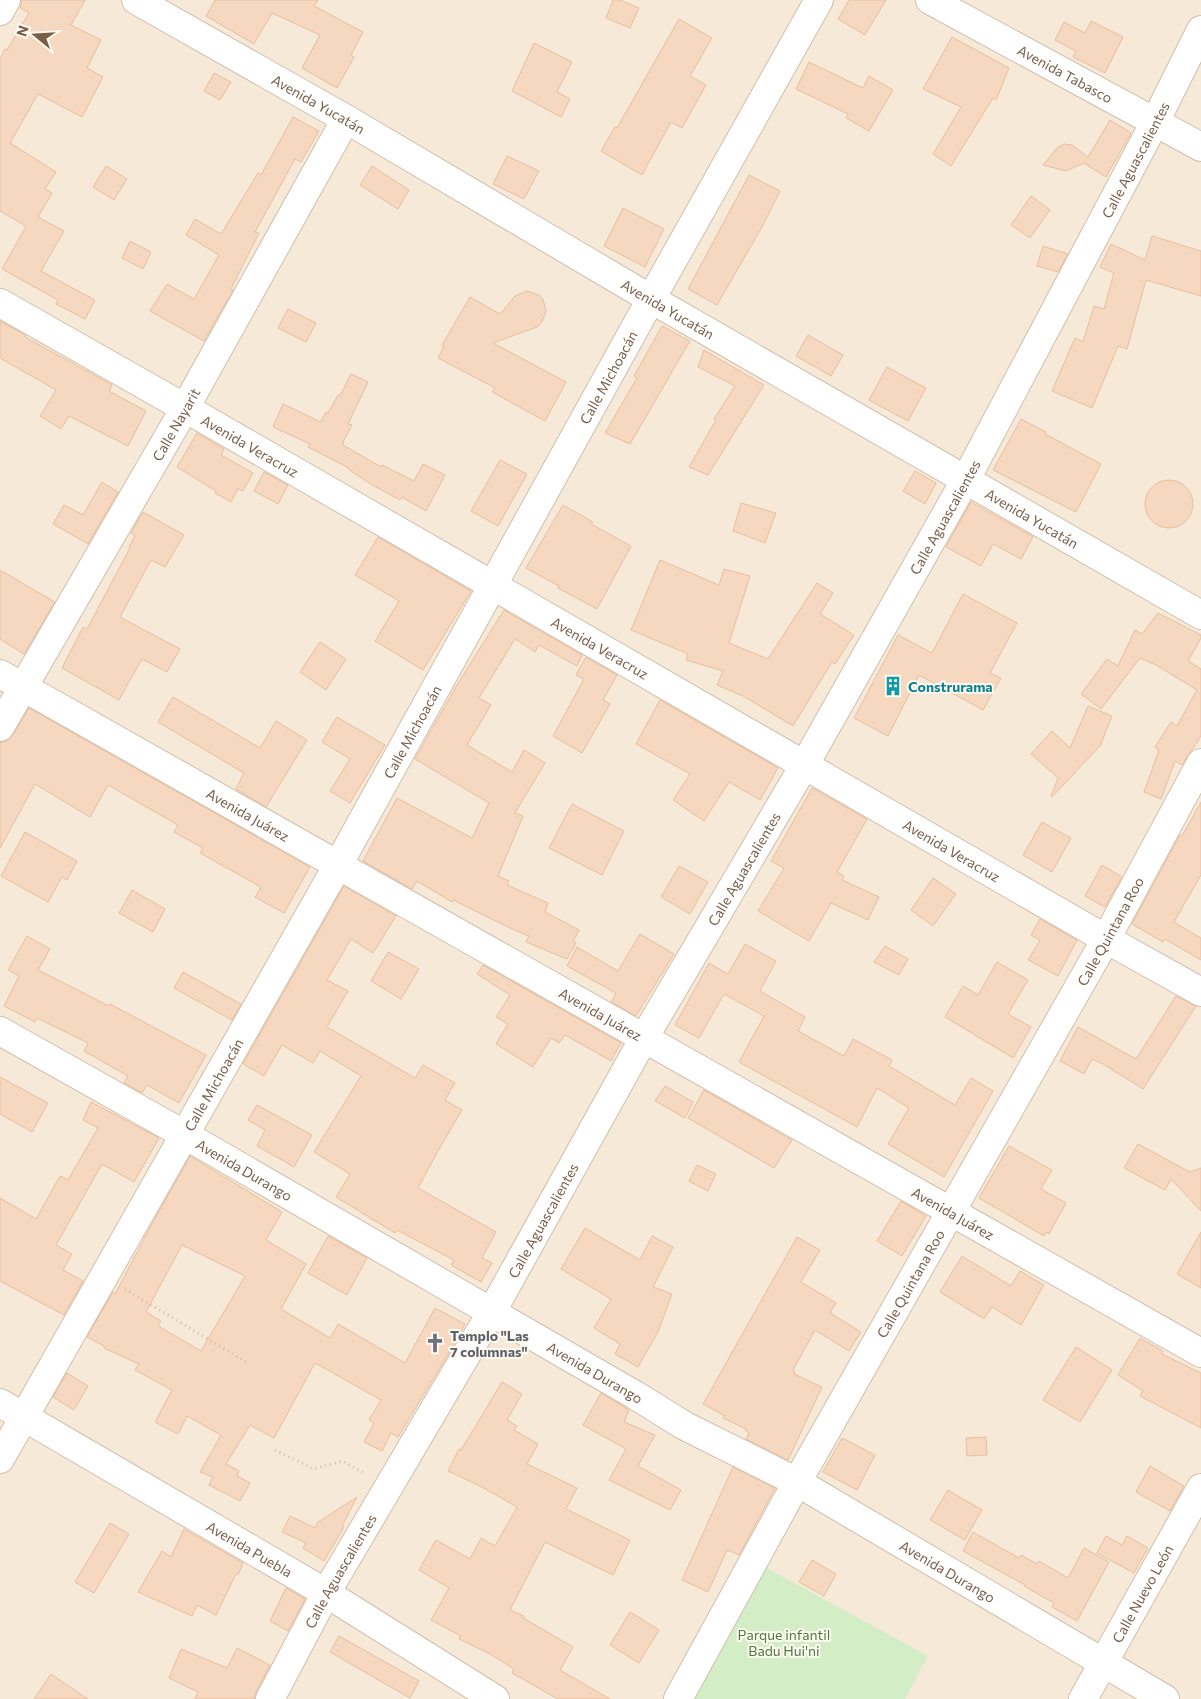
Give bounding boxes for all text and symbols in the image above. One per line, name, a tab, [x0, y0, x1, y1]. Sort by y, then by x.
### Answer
north arrow	[10, 10, 60, 60]
text: N	[12, 23, 32, 38]
street label: Avenida Tabasco	[1015, 41, 1116, 106]
street label: Avenida Yucatán	[269, 70, 368, 137]
street label: Calle Aguascalientes	[1097, 99, 1172, 221]
street label: Avenida Yucatán	[618, 275, 717, 342]
street label: Calle Michoacán	[575, 327, 640, 427]
street label: Calle Nayarit	[148, 385, 203, 464]
street label: Avenida Veracruz	[199, 411, 302, 480]
street label: Calle Aguascalientes	[905, 457, 983, 577]
street label: Avenida Yucatán	[982, 485, 1082, 551]
street label: Avenida Veracruz	[549, 613, 652, 682]
building icon: Construrama	[882, 675, 904, 697]
place label: Construrama	[908, 678, 993, 695]
street label: Calle Michoacán	[379, 682, 444, 781]
street label: Avenida Juárez	[204, 784, 292, 844]
street label: Calle Aguascalientes	[704, 809, 783, 929]
street label: Avenida Veracruz	[900, 816, 1004, 885]
street label: Calle Quintana Roo	[1073, 874, 1147, 989]
street label: Avenida Juárez	[556, 984, 645, 1044]
street label: Calle Michoacán	[180, 1035, 246, 1134]
street label: Avenida Durango	[194, 1135, 296, 1204]
street label: Calle Aguascalientes	[504, 1160, 581, 1281]
street label: Avenida Juárez	[909, 1183, 998, 1243]
street label: Calle Quintana Roo	[873, 1226, 948, 1341]
place label: Templo "Las 7 columnas"	[450, 1327, 529, 1360]
church icon: Templo "Las 7 columnas"	[424, 1332, 446, 1354]
street label: Avenida Durango	[544, 1338, 646, 1406]
street label: Calle Aguascalientes	[301, 1511, 379, 1631]
street label: Avenida Puebla	[204, 1517, 296, 1580]
street label: Avenida Durango	[897, 1536, 999, 1606]
street label: Calle Nuevo León	[1108, 1541, 1176, 1645]
park label: Parque infantil Badu Hui'ni	[738, 1626, 830, 1659]

